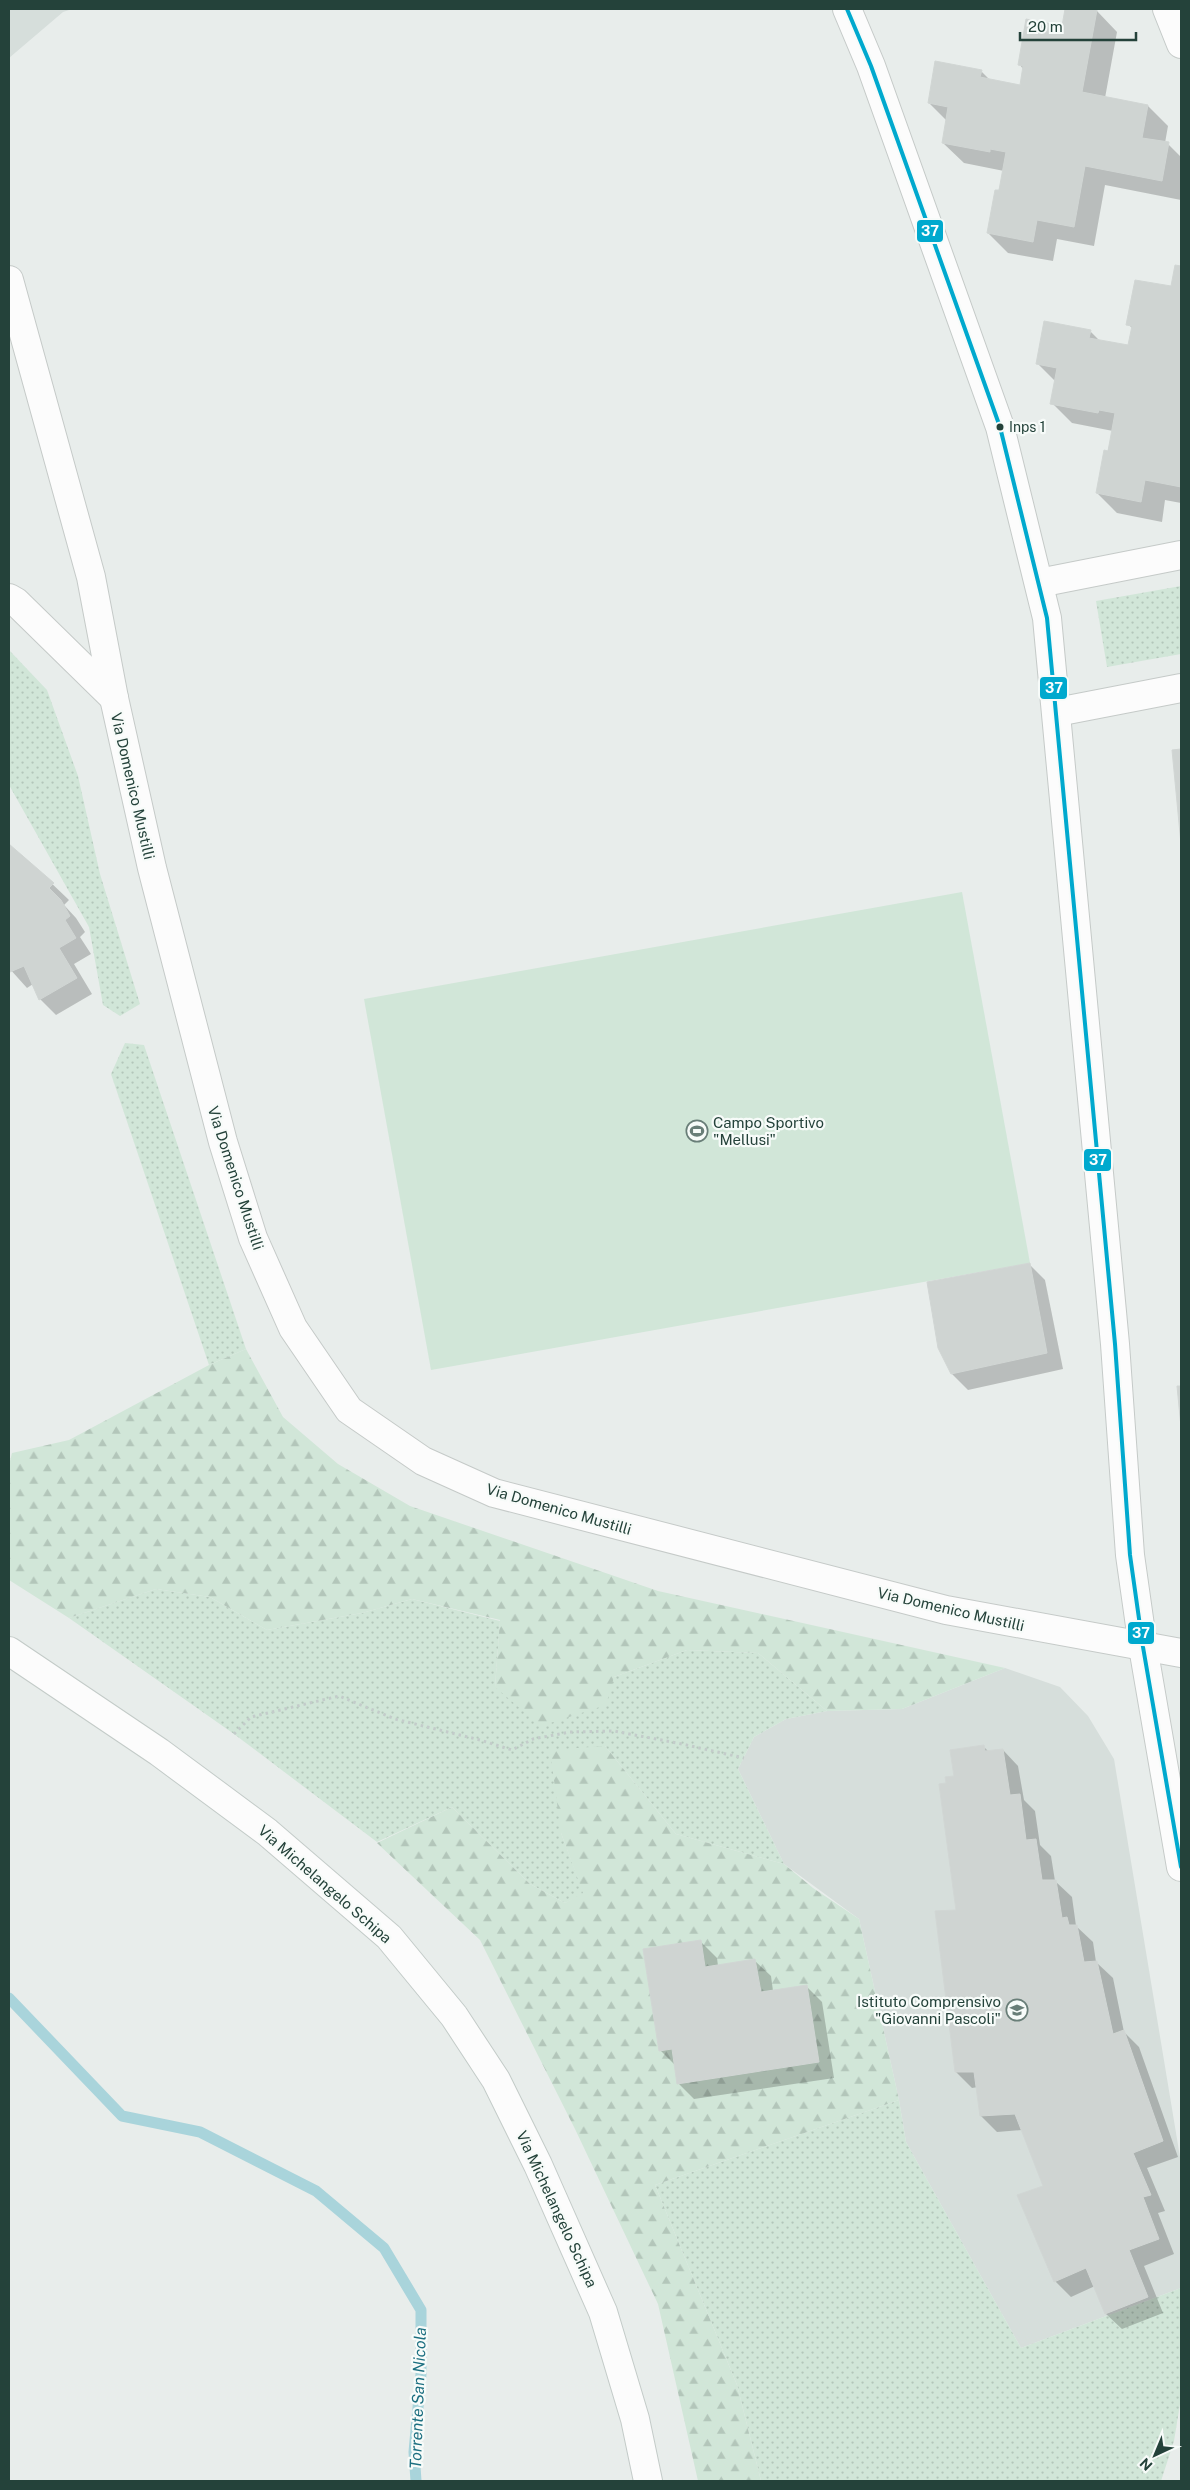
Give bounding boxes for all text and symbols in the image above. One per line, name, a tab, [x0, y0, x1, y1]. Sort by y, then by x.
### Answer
scale bar	[1020, 10, 1136, 42]
text: 20 m	[1028, 18, 1063, 35]
line badge: 37	[916, 219, 944, 243]
text: 37	[921, 223, 939, 239]
place label: Inps 1	[1009, 419, 1045, 435]
marker: Inps 1	[995, 422, 1005, 432]
line badge: 37	[1039, 676, 1068, 700]
text: 37	[1045, 680, 1063, 696]
street label: Via Domenico Mustilli	[108, 711, 158, 861]
street label: Via Domenico Mustilli	[205, 1104, 267, 1252]
place label: Campo Sportivo "Mellusi"	[713, 1114, 824, 1148]
sports icon: Campo Sportivo "Mellusi"	[685, 1119, 709, 1143]
line badge: 37	[1083, 1148, 1112, 1172]
text: 37	[1089, 1152, 1107, 1168]
street label: Via Domenico Mustilli	[484, 1480, 634, 1538]
street label: Via Domenico Mustilli	[876, 1584, 1026, 1634]
line badge: 37	[1127, 1621, 1155, 1645]
text: 37	[1132, 1625, 1150, 1641]
street label: Via Michelangelo Schipa	[255, 1822, 395, 1946]
place label: Istituto Comprensivo "Giovanni Pascoli"	[857, 1993, 1001, 2027]
school or university icon: Istituto Comprensivo "Giovanni Pascoli"	[1005, 1998, 1029, 2022]
street label: Via Michelangelo Schipa	[513, 2128, 601, 2290]
water label: Torrente San Nicola	[406, 2327, 430, 2469]
north arrow	[1130, 2430, 1180, 2480]
text: N	[1136, 2455, 1155, 2474]

